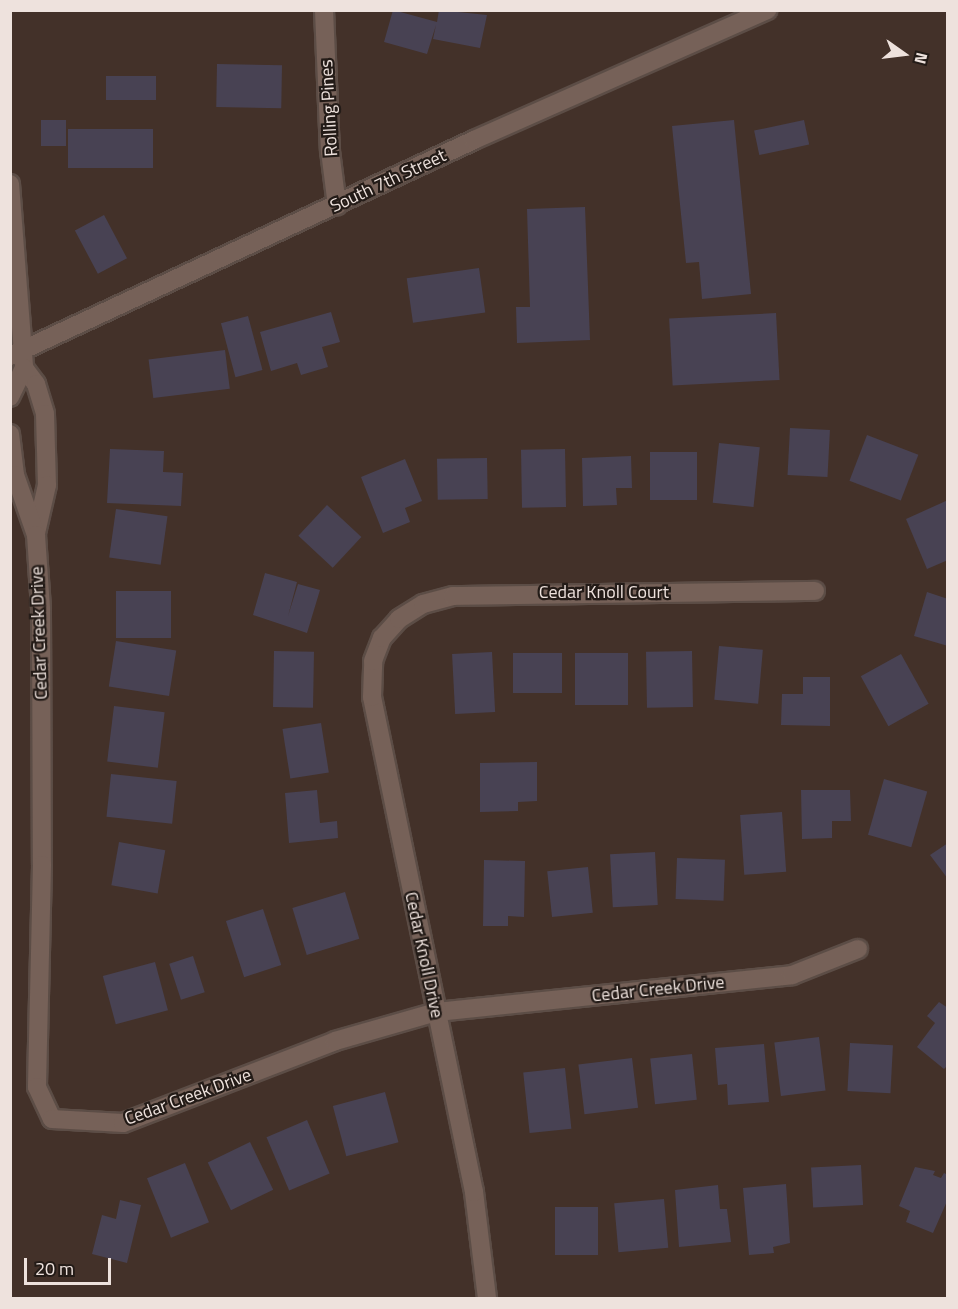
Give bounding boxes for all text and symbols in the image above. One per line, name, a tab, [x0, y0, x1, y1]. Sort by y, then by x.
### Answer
north arrow	[874, 24, 934, 84]
text: N	[908, 50, 934, 67]
street label: Rolling Pines	[316, 59, 342, 157]
street label: South 7th Street	[327, 145, 449, 217]
street label: Cedar Creek Drive	[26, 566, 52, 700]
street label: Cedar Knoll Court	[539, 581, 669, 603]
street label: Cedar Knoll Drive	[400, 890, 448, 1020]
street label: Cedar Creek Drive	[591, 971, 725, 1007]
street label: Cedar Creek Drive	[122, 1064, 254, 1130]
scale bar	[27, 1246, 114, 1284]
text: 20 m	[35, 1255, 74, 1282]

